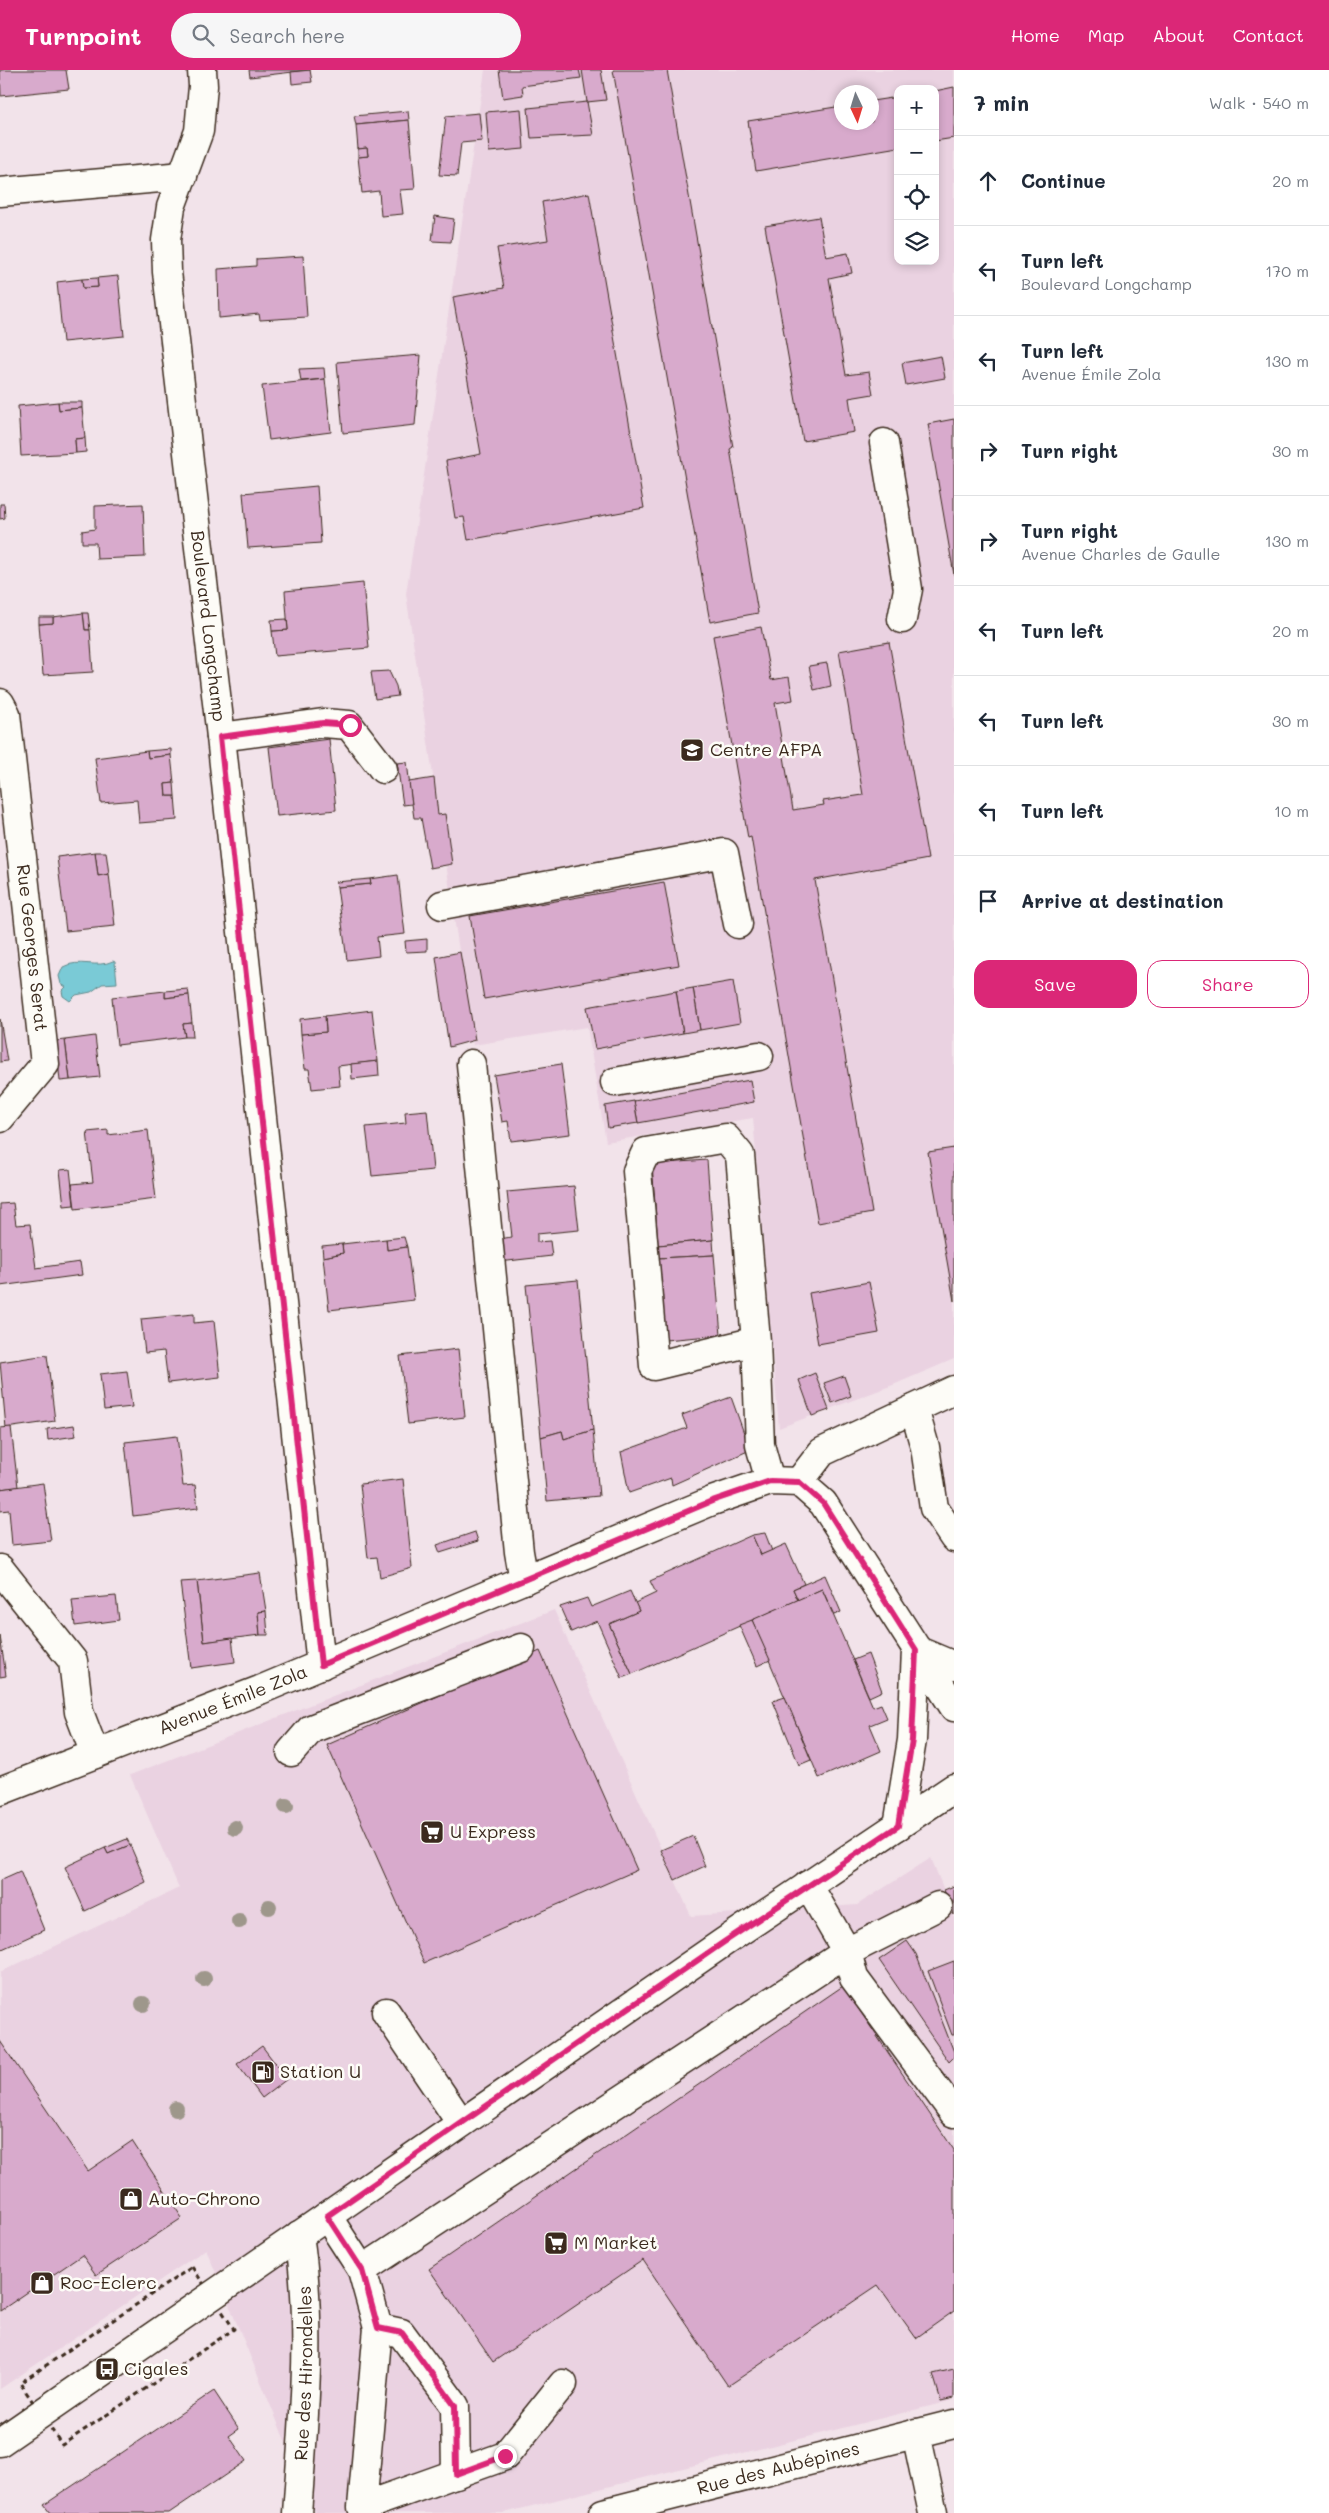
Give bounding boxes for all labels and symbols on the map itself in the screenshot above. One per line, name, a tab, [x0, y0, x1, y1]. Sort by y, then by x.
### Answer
north arrow	[834, 85, 879, 130]
street label: Boulevard Longchamp	[186, 529, 232, 723]
route start	[339, 714, 362, 737]
school or university icon: Centre AFPA	[679, 737, 705, 763]
place label: Centre AFPA	[710, 737, 822, 761]
street label: Rue Georges Serat	[12, 863, 54, 1033]
street label: Avenue Émile Zola	[155, 1659, 311, 1739]
supermarket icon: U Express	[419, 1819, 445, 1845]
place label: U Express	[450, 1819, 536, 1843]
fuel station icon: Station U	[250, 2059, 276, 2085]
place label: Station U	[280, 2059, 361, 2083]
shop icon: Auto-Chrono	[118, 2186, 144, 2212]
place label: Auto-Chrono	[148, 2186, 260, 2210]
supermarket icon: M Market	[543, 2230, 569, 2256]
place label: M Market	[574, 2230, 657, 2254]
shop icon: Roc-Eclerc	[29, 2270, 55, 2296]
place label: Roc-Eclerc	[60, 2270, 157, 2294]
street label: Rue des Hirondelles	[288, 2285, 317, 2461]
bus stop icon: Cigales	[94, 2356, 120, 2382]
place label: Cigales	[124, 2356, 188, 2380]
street label: Rue des Aubépines	[694, 2435, 862, 2500]
route end	[494, 2445, 517, 2468]

